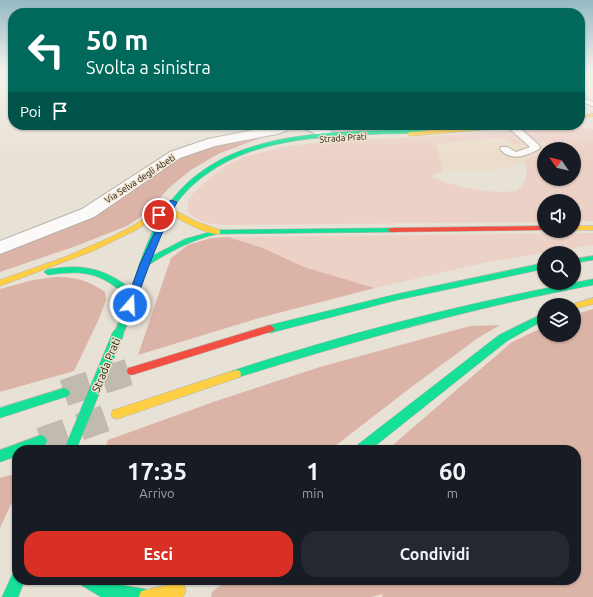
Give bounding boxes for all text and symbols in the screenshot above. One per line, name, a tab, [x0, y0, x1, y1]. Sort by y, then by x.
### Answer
icon: left	[20, 24, 72, 76]
text: 50 m	[86, 24, 148, 55]
text: Svolta a sinistra	[86, 57, 211, 77]
icon: arrive	[49, 100, 71, 122]
text: Poi	[20, 103, 41, 120]
street label: Strada Prati	[319, 131, 367, 145]
north arrow	[537, 142, 581, 186]
map controls	[537, 142, 581, 342]
street label: Via Selva degli Abeti	[103, 153, 177, 205]
button: sound	[537, 194, 581, 238]
pin	[142, 198, 176, 232]
icon: arrive	[148, 204, 170, 226]
button: search	[537, 246, 581, 290]
position arrow	[109, 284, 151, 326]
button: layers	[537, 298, 581, 342]
street label: Strada Prati	[90, 336, 122, 394]
text: 17:35	[127, 458, 187, 485]
text: 1	[306, 458, 320, 485]
text: 60	[439, 458, 466, 485]
text: Arrivo	[139, 486, 175, 500]
text: min	[302, 486, 324, 500]
text: m	[447, 486, 458, 500]
button: Esci	[24, 531, 293, 577]
button: Condividi	[301, 531, 569, 577]

